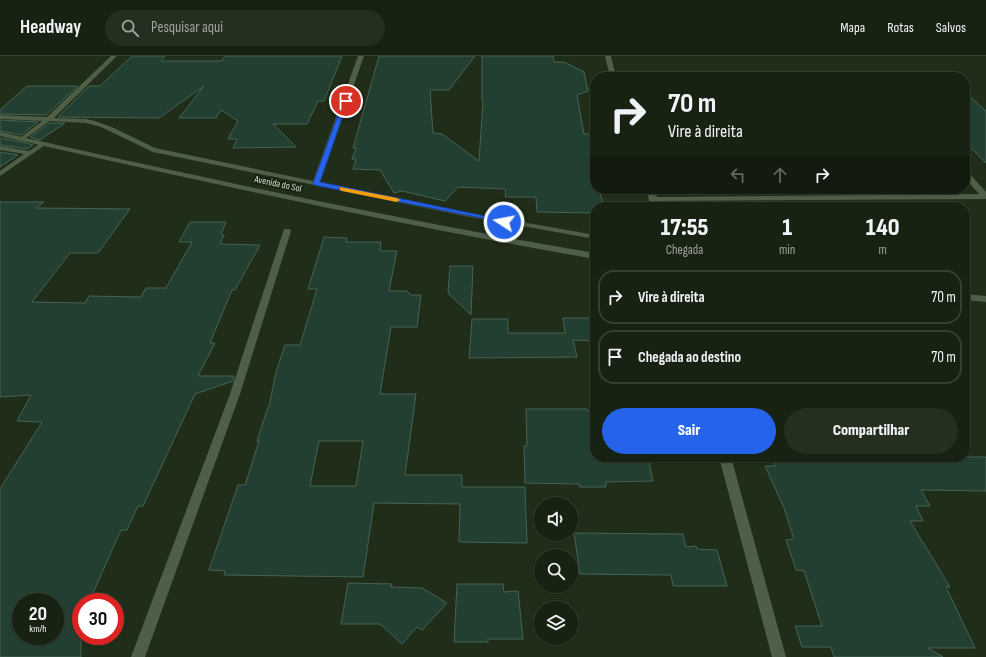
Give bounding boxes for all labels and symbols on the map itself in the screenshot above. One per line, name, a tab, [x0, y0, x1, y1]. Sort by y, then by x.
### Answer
pin	[329, 84, 363, 118]
street label: Avenida do Sol	[252, 173, 303, 195]
position arrow	[483, 201, 525, 243]
speed limit sign: 30	[72, 593, 124, 645]

